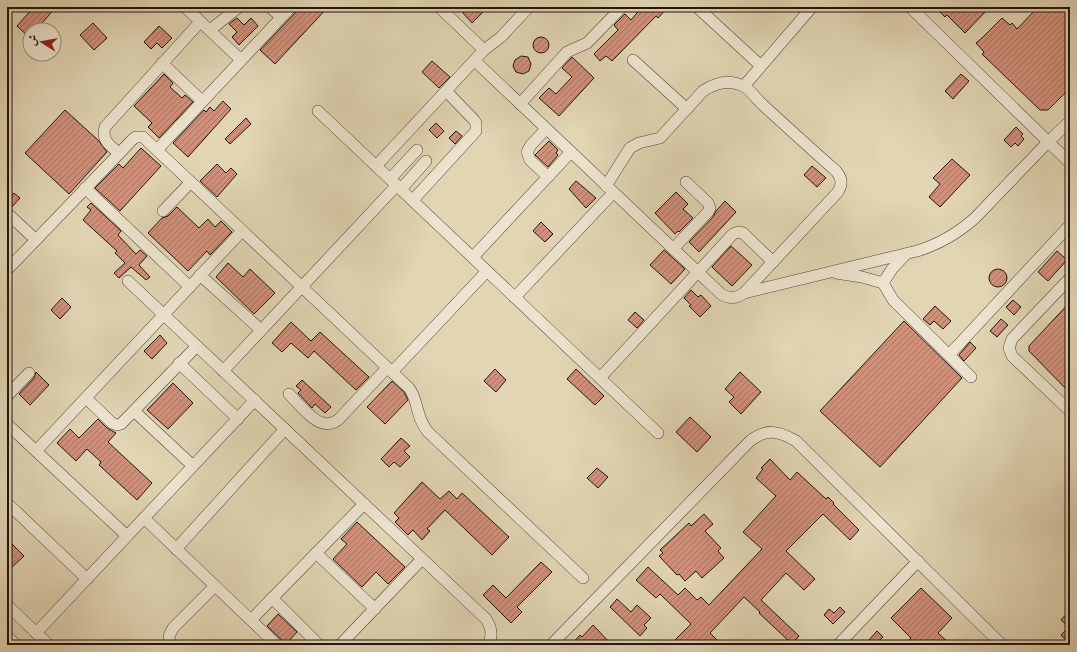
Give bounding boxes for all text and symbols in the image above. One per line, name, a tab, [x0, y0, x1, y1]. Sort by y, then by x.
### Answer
north arrow	[22, 22, 62, 62]
text: ش	[24, 33, 40, 47]

